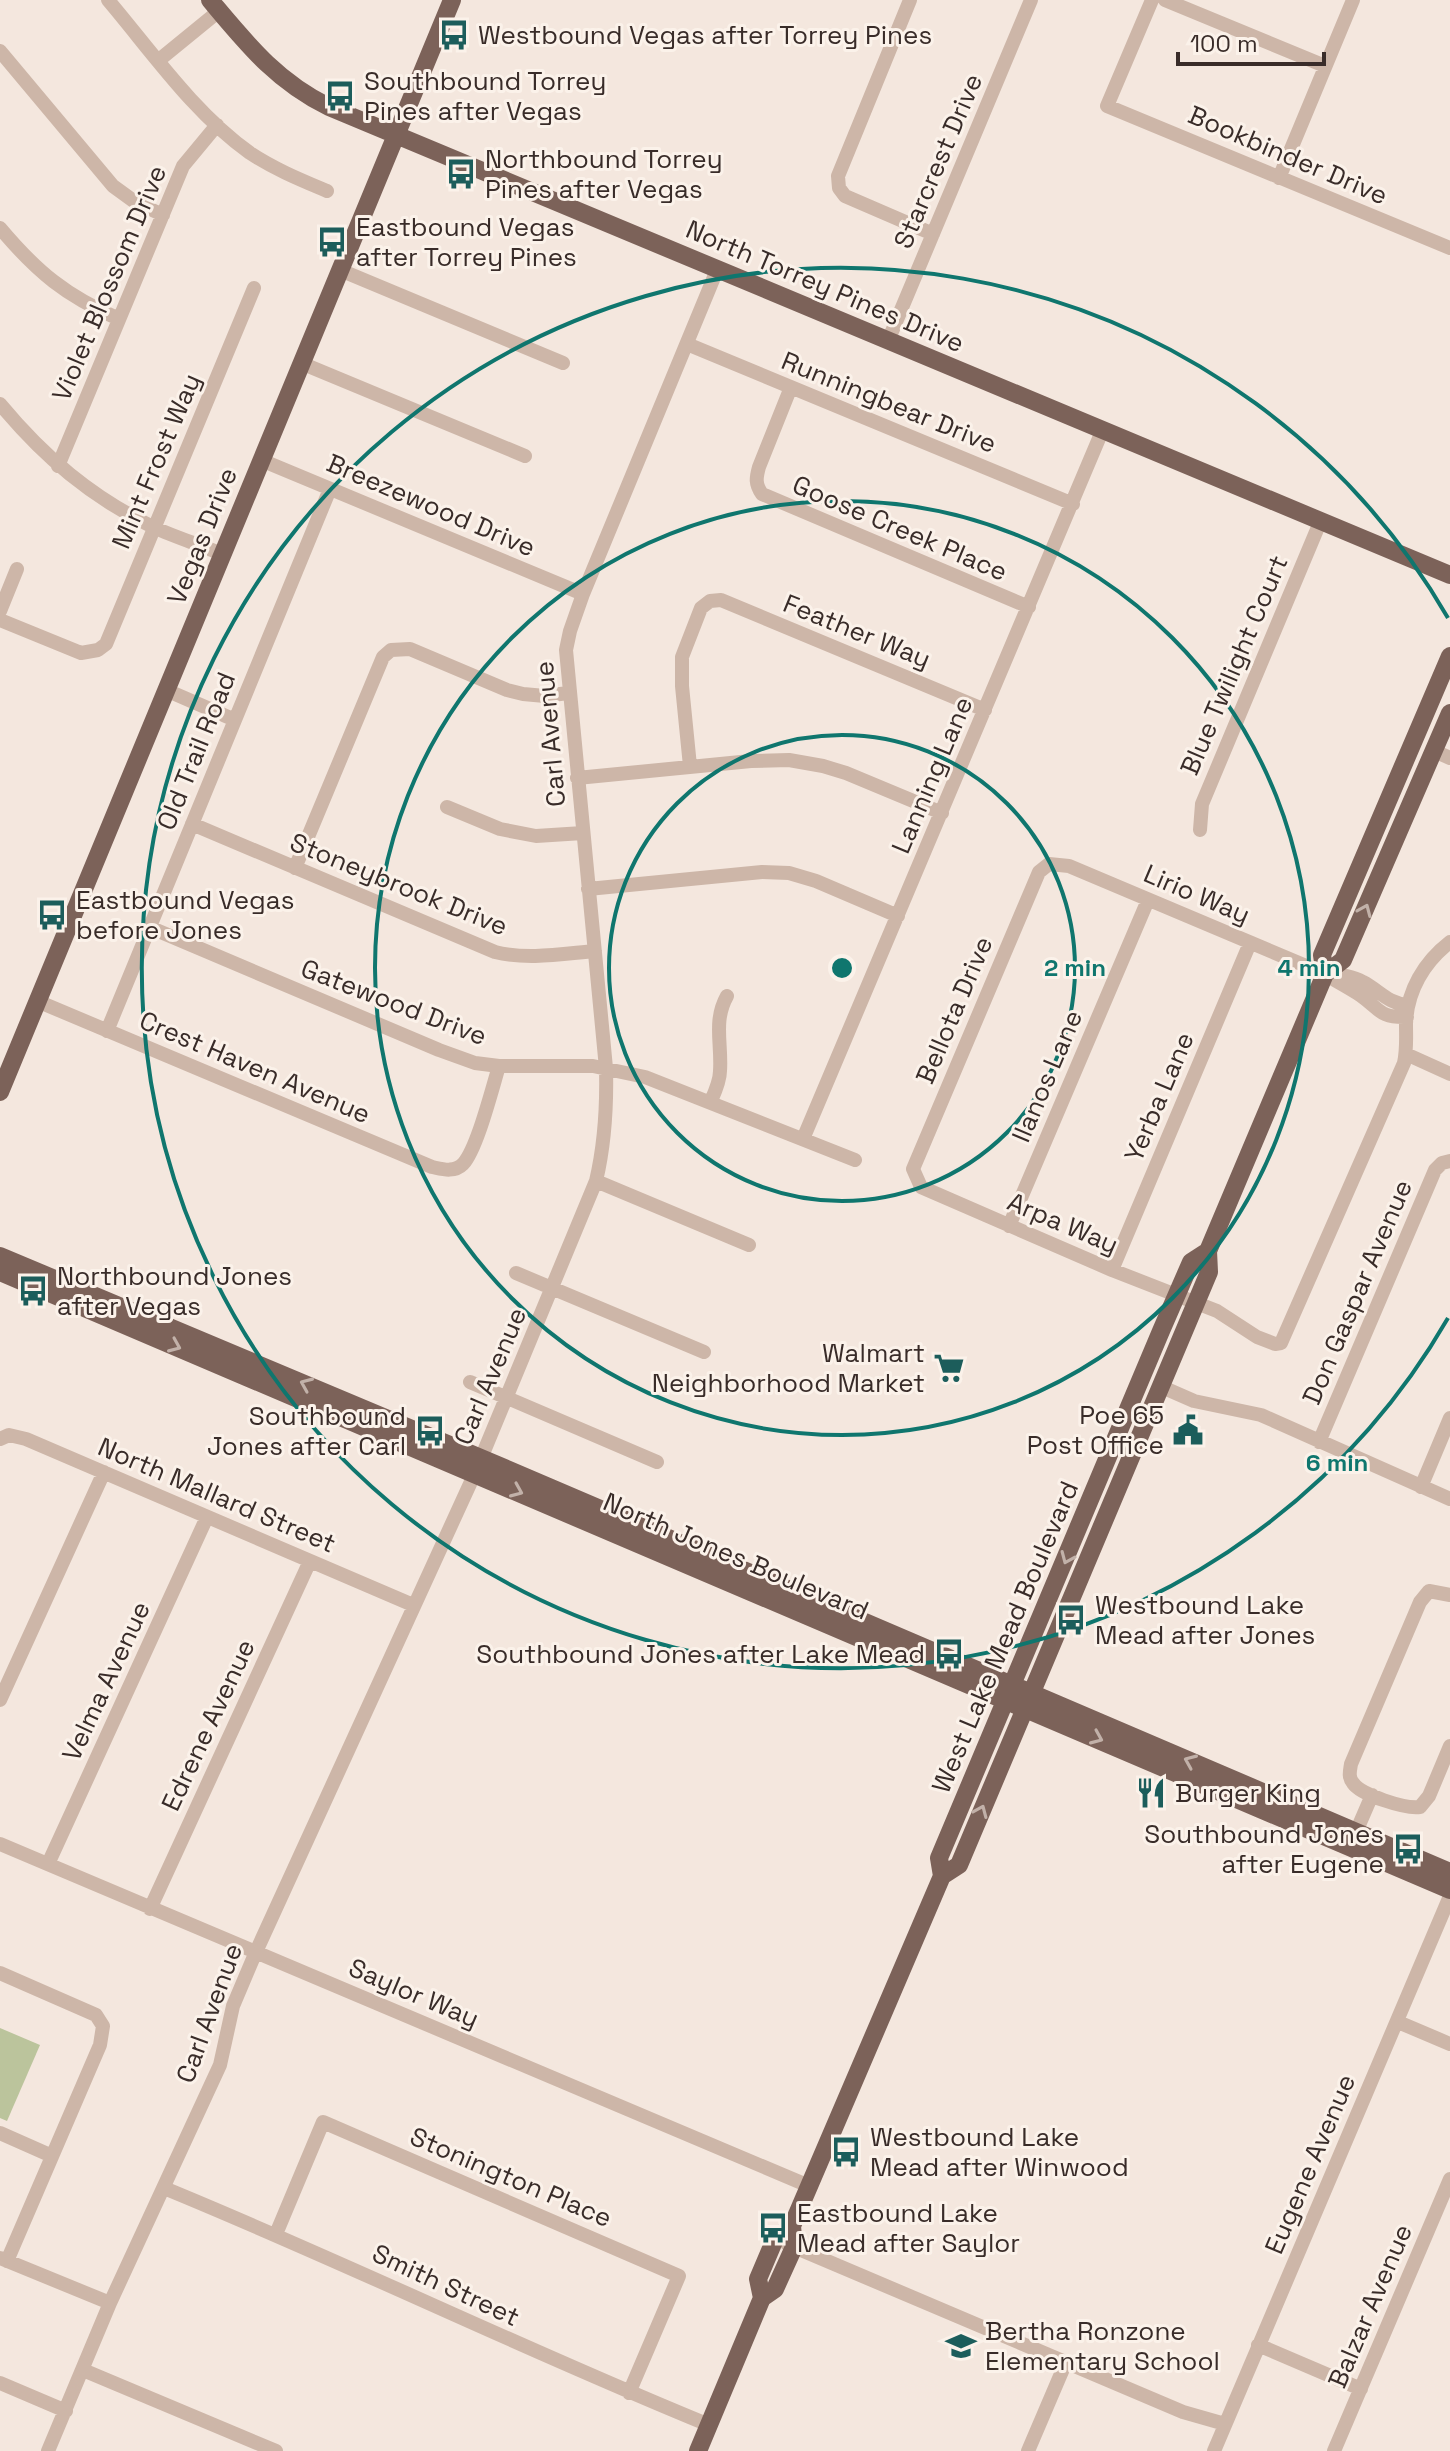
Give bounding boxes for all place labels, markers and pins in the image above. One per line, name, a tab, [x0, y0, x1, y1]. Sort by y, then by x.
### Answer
bus stop icon: Westbound Vegas after Torrey Pines	[437, 18, 471, 52]
place label: Westbound Vegas after Torrey Pines	[478, 18, 932, 52]
place label: Southbound Torrey Pines after Vegas	[364, 64, 606, 128]
bus stop icon: Southbound Torrey Pines after Vegas	[323, 79, 357, 113]
place label: Northbound Torrey Pines after Vegas	[485, 142, 723, 206]
bus stop icon: Northbound Torrey Pines after Vegas	[444, 157, 478, 191]
place label: Eastbound Vegas after Torrey Pines	[356, 210, 577, 274]
bus stop icon: Eastbound Vegas after Torrey Pines	[315, 225, 349, 259]
place label: Eastbound Vegas before Jones	[76, 883, 294, 947]
bus stop icon: Eastbound Vegas before Jones	[35, 898, 69, 932]
centre of rings	[828, 954, 856, 982]
place label: Northbound Jones after Vegas	[57, 1259, 292, 1323]
bus stop icon: Northbound Jones after Vegas	[16, 1274, 50, 1308]
place label: Walmart Neighborhood Market	[652, 1336, 925, 1400]
supermarket icon: Walmart Neighborhood Market	[932, 1351, 966, 1385]
place label: Poe 65 Post Office	[1027, 1398, 1164, 1462]
place label: Southbound Jones after Carl	[207, 1399, 406, 1463]
public building icon: Poe 65 Post Office	[1171, 1413, 1205, 1447]
bus stop icon: Southbound Jones after Carl	[413, 1414, 447, 1448]
place label: Westbound Lake Mead after Jones	[1095, 1588, 1315, 1652]
bus stop icon: Westbound Lake Mead after Jones	[1054, 1603, 1088, 1637]
place label: Southbound Jones after Lake Mead	[476, 1637, 925, 1671]
bus stop icon: Southbound Jones after Lake Mead	[932, 1637, 966, 1671]
restaurant icon: Burger King	[1134, 1776, 1168, 1810]
place label: Burger King	[1175, 1776, 1321, 1810]
place label: Southbound Jones after Eugene	[1144, 1817, 1384, 1881]
bus stop icon: Southbound Jones after Eugene	[1391, 1832, 1425, 1866]
place label: Westbound Lake Mead after Winwood	[870, 2120, 1129, 2184]
bus stop icon: Westbound Lake Mead after Winwood	[829, 2135, 863, 2169]
place label: Eastbound Lake Mead after Saylor	[797, 2196, 1020, 2260]
bus stop icon: Eastbound Lake Mead after Saylor	[756, 2211, 790, 2245]
place label: Bertha Ronzone Elementary School	[985, 2314, 1220, 2378]
school or university icon: Bertha Ronzone Elementary School	[944, 2329, 978, 2363]

